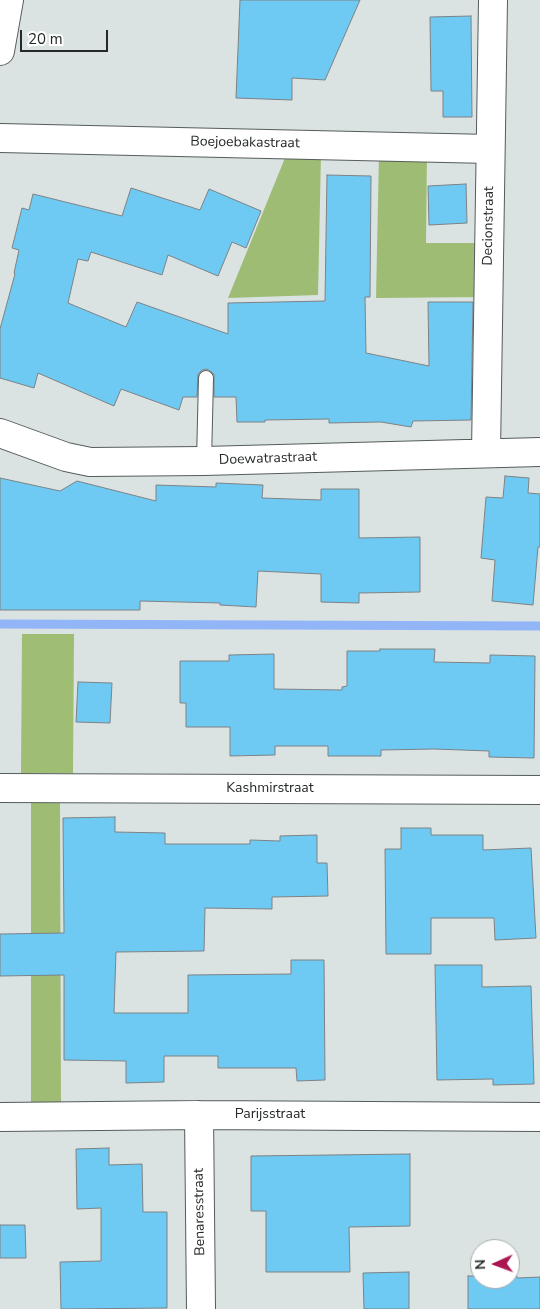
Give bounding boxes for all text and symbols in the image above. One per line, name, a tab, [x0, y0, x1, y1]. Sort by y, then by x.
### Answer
scale bar	[22, 20, 110, 52]
text: 20 m	[28, 29, 63, 49]
street label: Boejoebakastraat	[190, 134, 300, 152]
street label: Decionstraat	[480, 186, 498, 266]
street label: Doewatrastraat	[219, 449, 317, 469]
street label: Kashmirstraat	[226, 781, 314, 797]
street label: Parijsstraat	[235, 1107, 305, 1123]
street label: Benaresstraat	[191, 1168, 209, 1256]
north arrow	[470, 1239, 520, 1289]
text: N	[471, 1259, 490, 1270]

